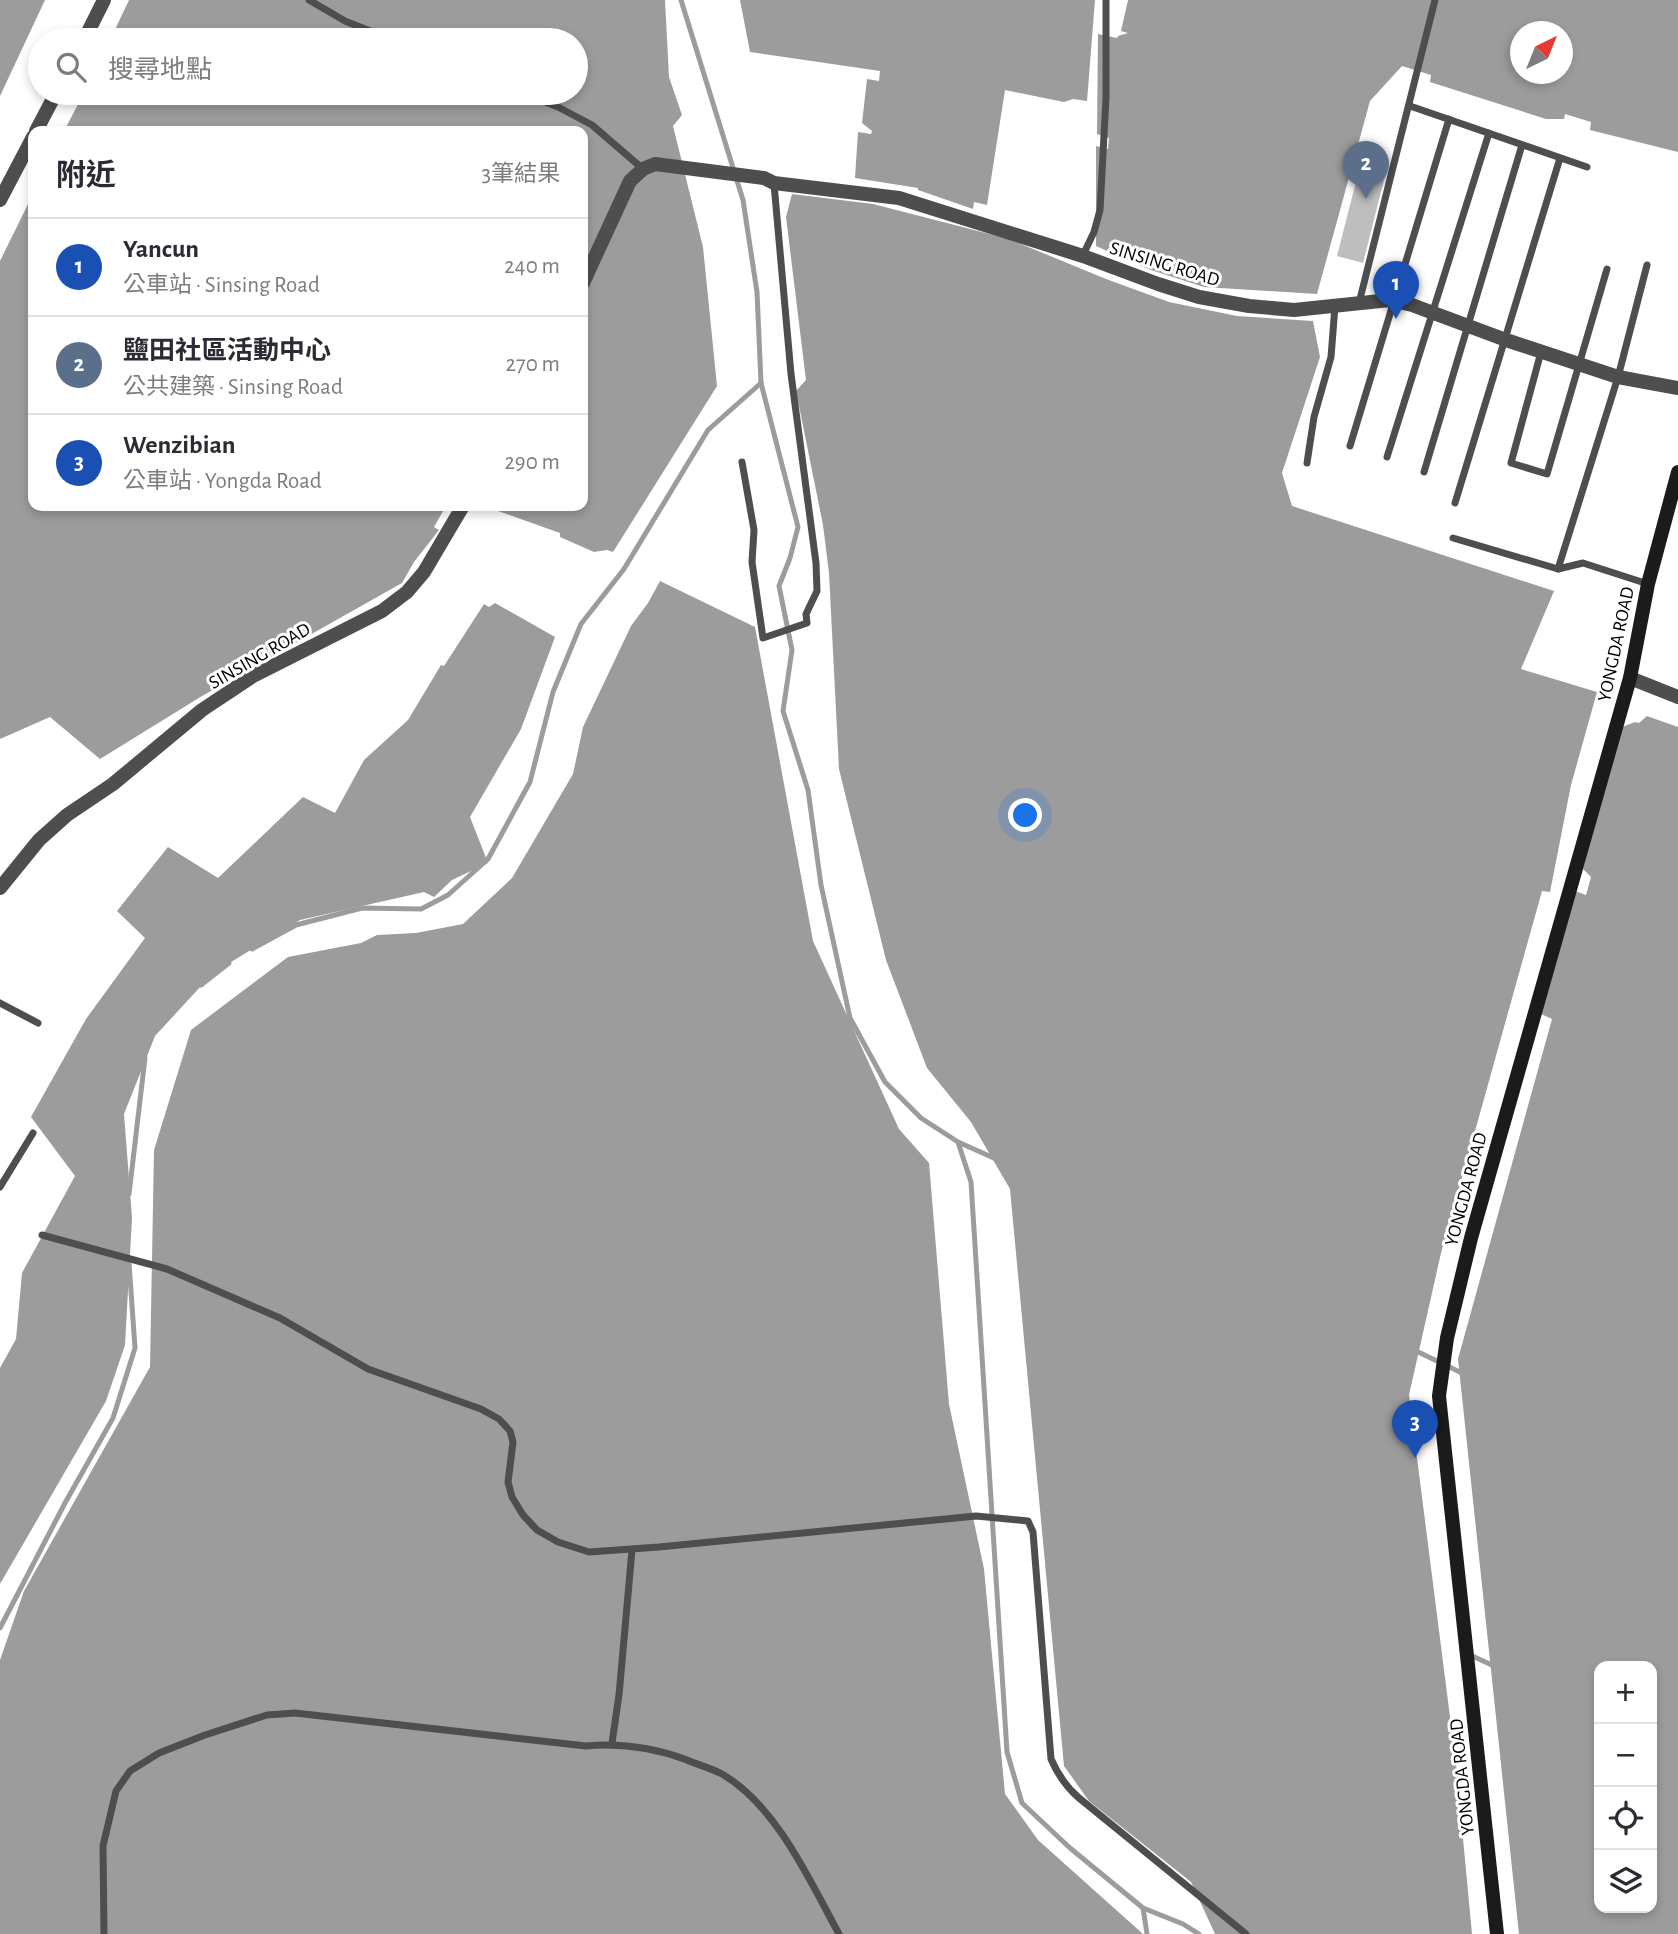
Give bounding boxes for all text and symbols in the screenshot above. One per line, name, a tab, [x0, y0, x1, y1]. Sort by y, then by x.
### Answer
north arrow	[1510, 21, 1573, 84]
search box	[28, 28, 588, 105]
icon: search	[52, 48, 90, 86]
text: 搜尋地點	[108, 57, 212, 83]
pin: 2	[1343, 141, 1389, 199]
text: 附近	[56, 161, 116, 191]
text: 3筆結果	[482, 163, 560, 186]
text: Yancun	[123, 236, 199, 262]
street label: SINSING ROAD	[1107, 239, 1222, 290]
text: 1	[75, 255, 83, 278]
text: 240 m	[504, 255, 560, 278]
pin: 1	[1373, 261, 1419, 319]
text: 公車站 · Sinsing Road	[123, 274, 320, 297]
text: 鹽田社區活動中心	[123, 338, 331, 364]
text: 2	[74, 353, 84, 376]
text: 270 m	[506, 353, 560, 376]
text: 公共建築 · Sinsing Road	[123, 376, 343, 399]
text: Wenzibian	[123, 432, 236, 458]
text: 3	[74, 451, 84, 474]
text: 290 m	[504, 451, 560, 474]
text: 公車站 · Yongda Road	[123, 470, 322, 493]
street label: YONGDA ROAD	[1595, 585, 1638, 704]
street label: SINSING ROAD	[206, 620, 314, 693]
your location	[1008, 798, 1042, 832]
street label: YONGDA ROAD	[1442, 1130, 1491, 1248]
pin: 3	[1392, 1400, 1438, 1458]
map controls	[1594, 1661, 1657, 1913]
button: +	[1594, 1661, 1657, 1724]
street label: YONGDA ROAD	[1447, 1718, 1478, 1836]
button: −	[1594, 1724, 1657, 1787]
button: locate	[1594, 1787, 1657, 1850]
button: layers	[1594, 1850, 1657, 1913]

